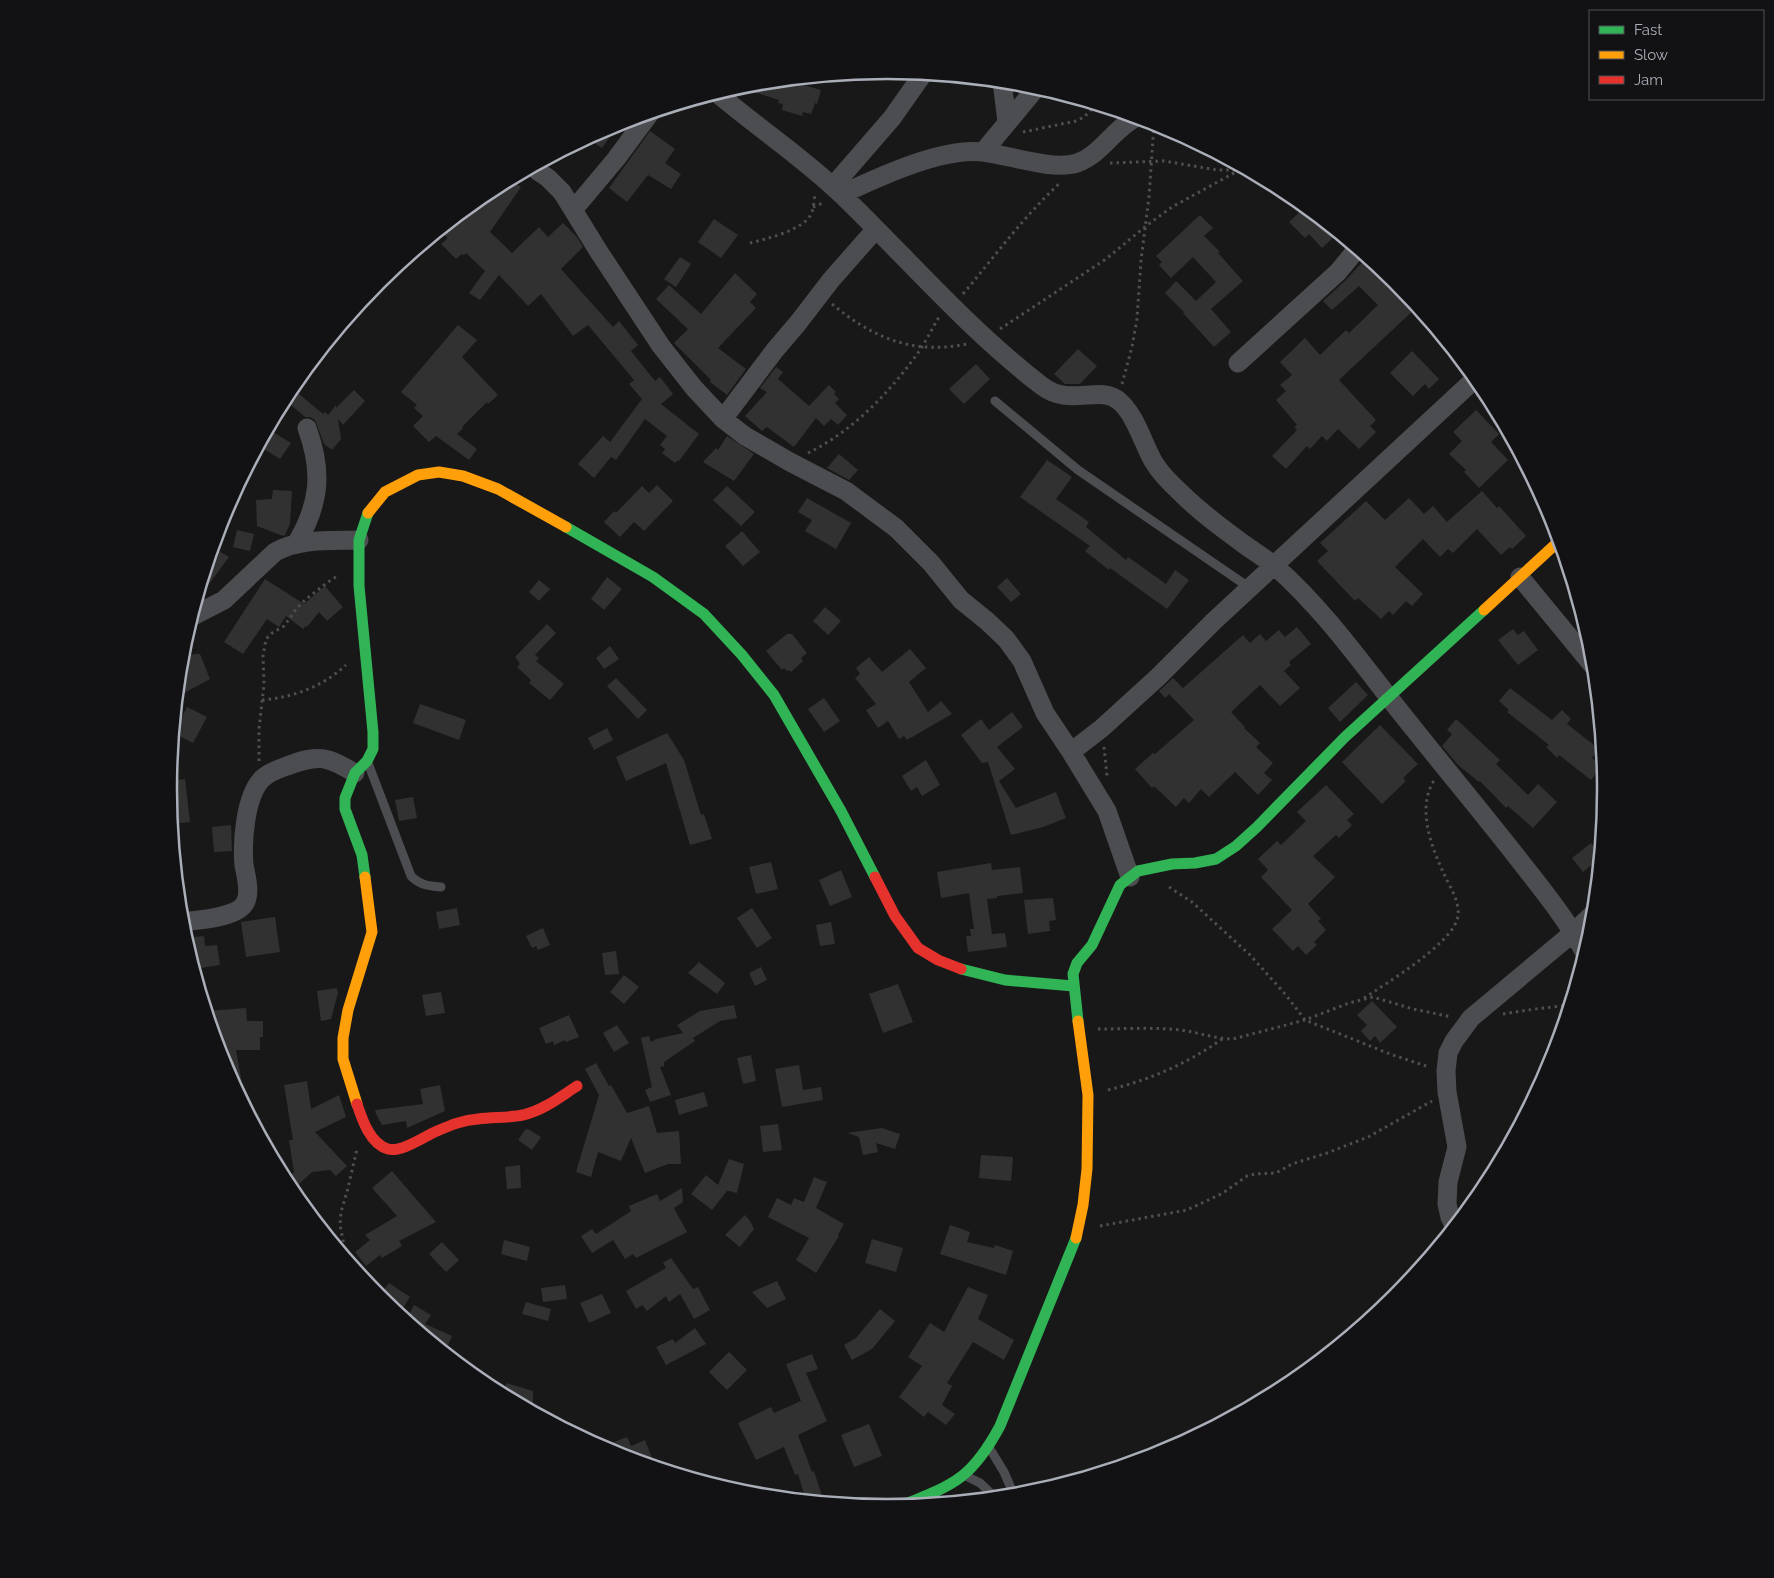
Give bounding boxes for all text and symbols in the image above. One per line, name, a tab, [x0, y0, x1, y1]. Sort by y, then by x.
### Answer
legend	[1589, 10, 1764, 100]
text: Fast	[1634, 21, 1662, 39]
text: Slow	[1634, 46, 1668, 64]
text: Jam	[1634, 71, 1663, 89]

